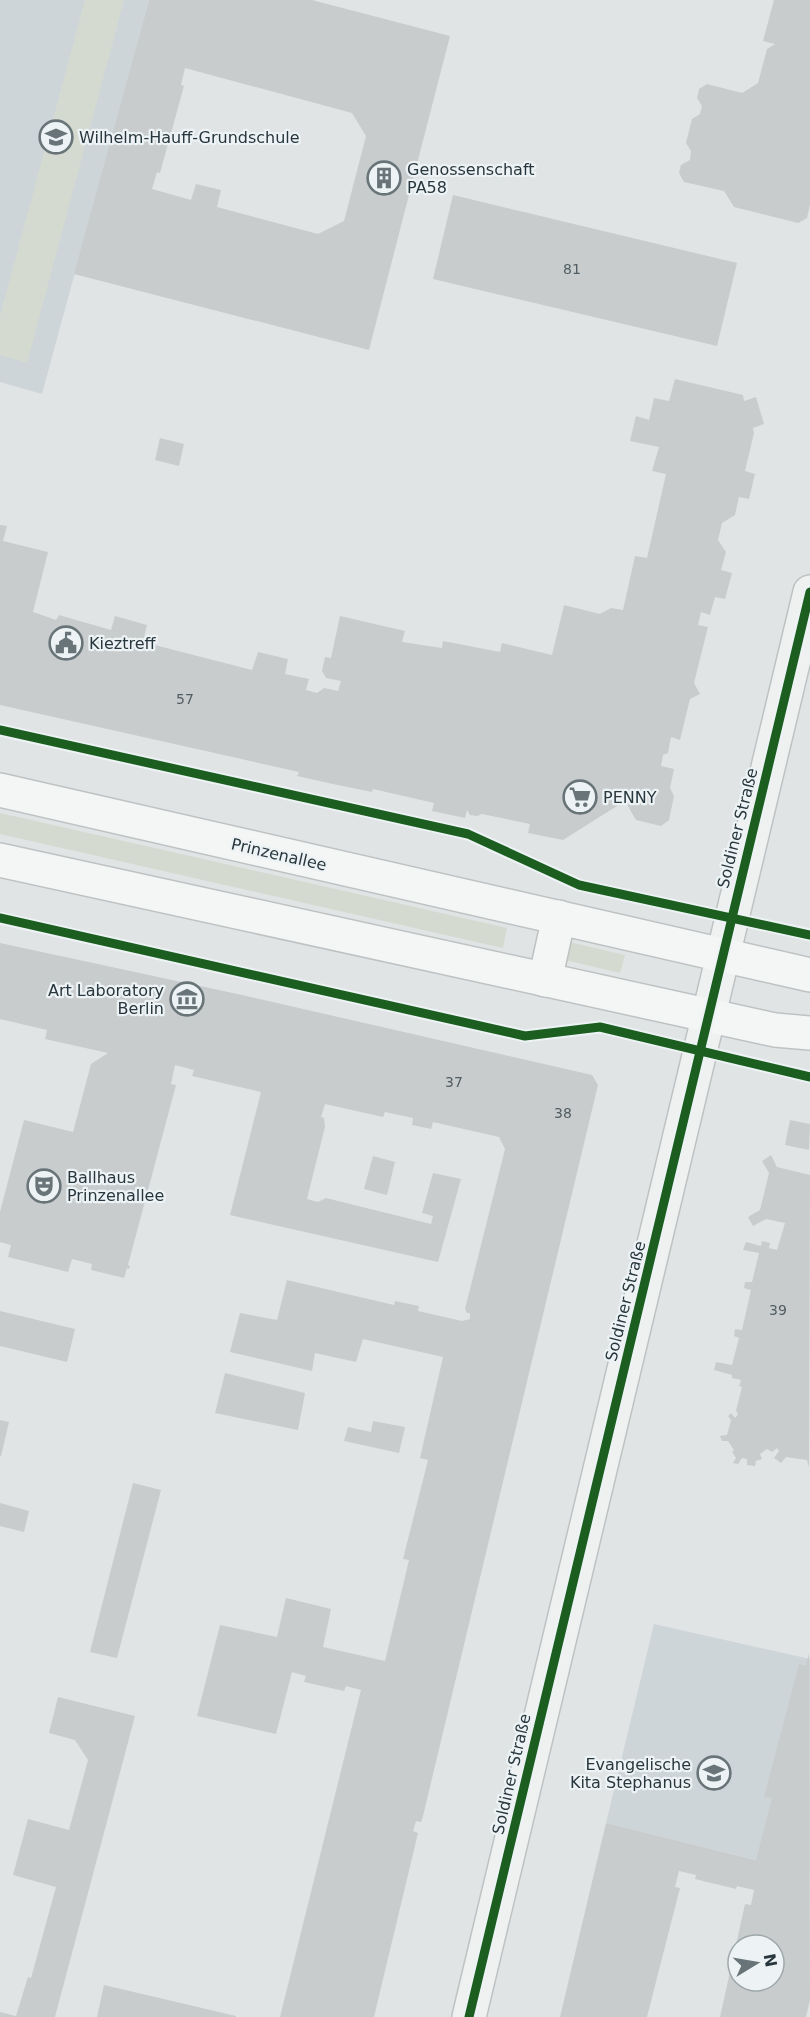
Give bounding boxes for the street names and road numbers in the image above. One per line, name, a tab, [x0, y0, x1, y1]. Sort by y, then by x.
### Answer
street label: Soldiner Straße	[713, 766, 762, 890]
street label: Prinzenallee	[229, 834, 328, 875]
street label: Soldiner Straße	[601, 1239, 650, 1363]
street label: Soldiner Straße	[488, 1712, 535, 1836]

